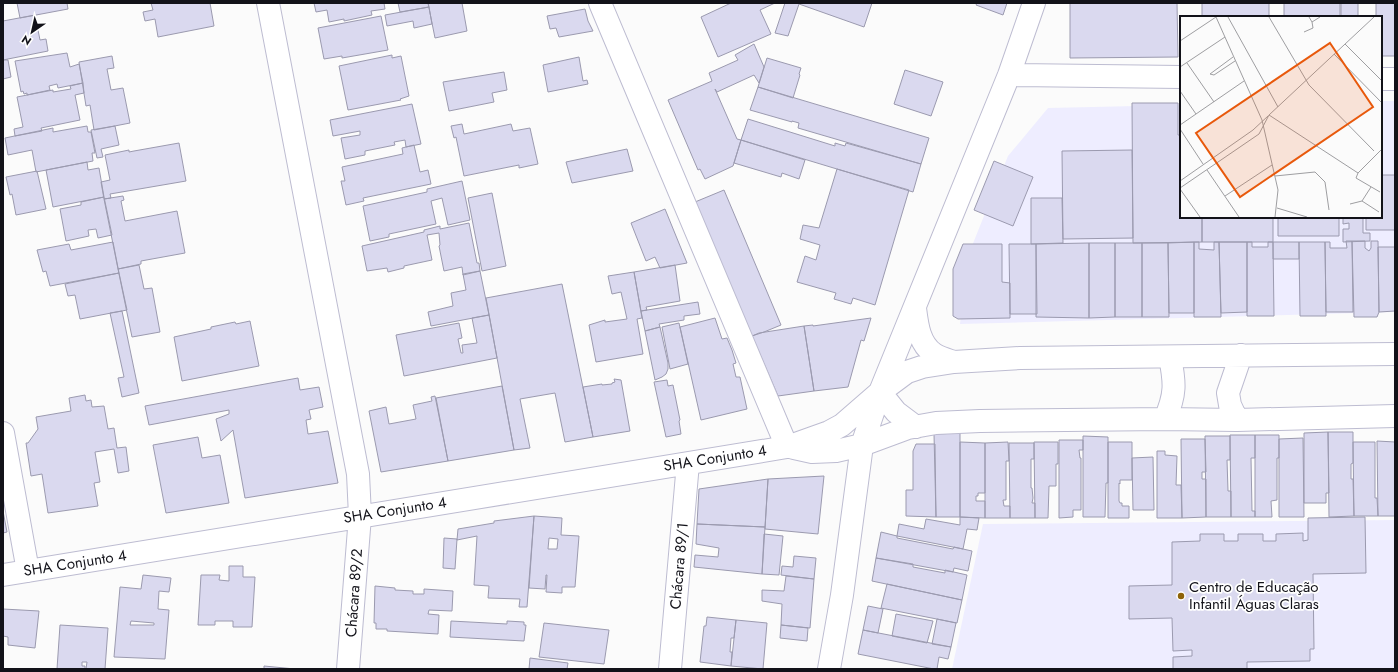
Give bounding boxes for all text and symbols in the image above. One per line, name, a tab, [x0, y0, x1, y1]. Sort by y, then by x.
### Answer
north arrow	[12, 12, 52, 52]
inset map	[1180, 16, 1382, 218]
text: N	[18, 31, 35, 49]
street label: SHA Conjunto 4	[662, 439, 768, 477]
street label: SHA Conjunto 4	[342, 491, 448, 529]
street label: Chácara 89/1	[664, 522, 694, 610]
street label: SHA Conjunto 4	[22, 544, 128, 582]
street label: Chácara 89/2	[340, 548, 368, 638]
place label: Centro de Educação Infantil Águas Claras	[1189, 576, 1319, 615]
marker: Centro de Educação Infantil Águas Claras	[1176, 591, 1186, 601]

